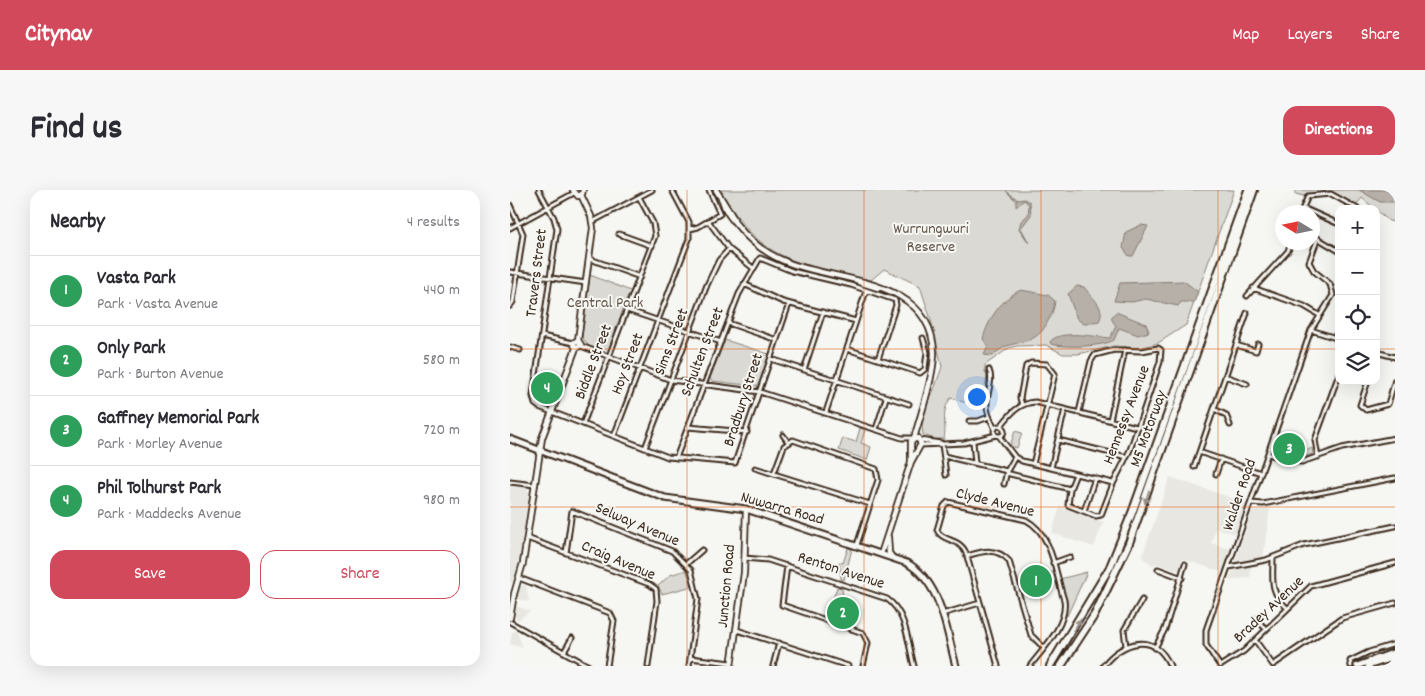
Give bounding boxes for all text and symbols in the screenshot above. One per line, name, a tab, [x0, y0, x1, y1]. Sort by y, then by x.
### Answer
text: Citynav	[25, 18, 92, 52]
text: Map	[1232, 23, 1259, 48]
text: Layers	[1287, 23, 1333, 48]
text: Share	[1361, 23, 1400, 48]
text: Find us	[30, 105, 122, 155]
button: Directions	[1283, 106, 1395, 155]
north arrow	[1275, 205, 1320, 250]
map controls	[1335, 205, 1380, 385]
button: +	[1335, 205, 1380, 250]
text: Nearby	[50, 208, 105, 238]
text: 4 results	[407, 211, 460, 234]
park label: Wurrungwuri Reserve	[893, 218, 969, 259]
street label: Travers Street	[520, 227, 554, 318]
button: −	[1335, 250, 1380, 295]
text: Vasta Park	[97, 266, 176, 293]
text: 1	[64, 279, 68, 302]
text: 440 m	[423, 279, 460, 302]
park label: Central Park	[567, 292, 643, 315]
text: Park · Vasta Avenue	[97, 293, 218, 316]
button: locate	[1335, 295, 1380, 340]
street label: Schulten Street	[675, 304, 731, 400]
street label: Sims Street	[649, 305, 695, 379]
street label: Biddle Street	[569, 321, 619, 403]
street label: Hoy Street	[606, 330, 650, 398]
text: Only Park	[97, 336, 166, 363]
button: layers	[1335, 340, 1380, 385]
text: 2	[63, 349, 70, 372]
text: 580 m	[423, 349, 460, 372]
street label: Bradbury Street	[718, 350, 770, 450]
street label: Hennessy Avenue	[1098, 362, 1156, 468]
text: Park · Burton Avenue	[97, 363, 224, 386]
pin: 4	[531, 369, 563, 407]
your location	[964, 384, 990, 410]
street label: M5 Motorway	[1124, 387, 1174, 471]
text: Gaffney Memorial Park	[97, 406, 259, 433]
text: 3	[62, 419, 70, 442]
text: 720 m	[424, 419, 460, 442]
pin: 3	[1273, 430, 1305, 468]
text: Park · Morley Avenue	[97, 433, 222, 456]
street label: Walder Road	[1217, 456, 1263, 534]
text: Phil Tolhurst Park	[97, 476, 221, 503]
street label: Clyde Avenue	[953, 482, 1037, 524]
street label: Nuwarra Road	[738, 486, 826, 532]
text: 4	[63, 489, 69, 512]
text: 980 m	[423, 489, 460, 512]
one-way arrow	[1143, 490, 1151, 505]
street label: Selway Avenue	[591, 497, 683, 553]
text: Park · Maddecks Avenue	[97, 503, 241, 526]
street label: Craig Avenue	[577, 535, 659, 587]
street label: Junction Road	[712, 543, 742, 629]
street label: Renton Avenue	[795, 546, 887, 596]
button: Save	[50, 550, 250, 599]
button: Share	[260, 550, 460, 599]
pin: 1	[1020, 562, 1052, 600]
street label: Bradey Avenue	[1228, 571, 1310, 649]
pin: 2	[827, 594, 859, 632]
one-way arrow	[1072, 618, 1081, 632]

